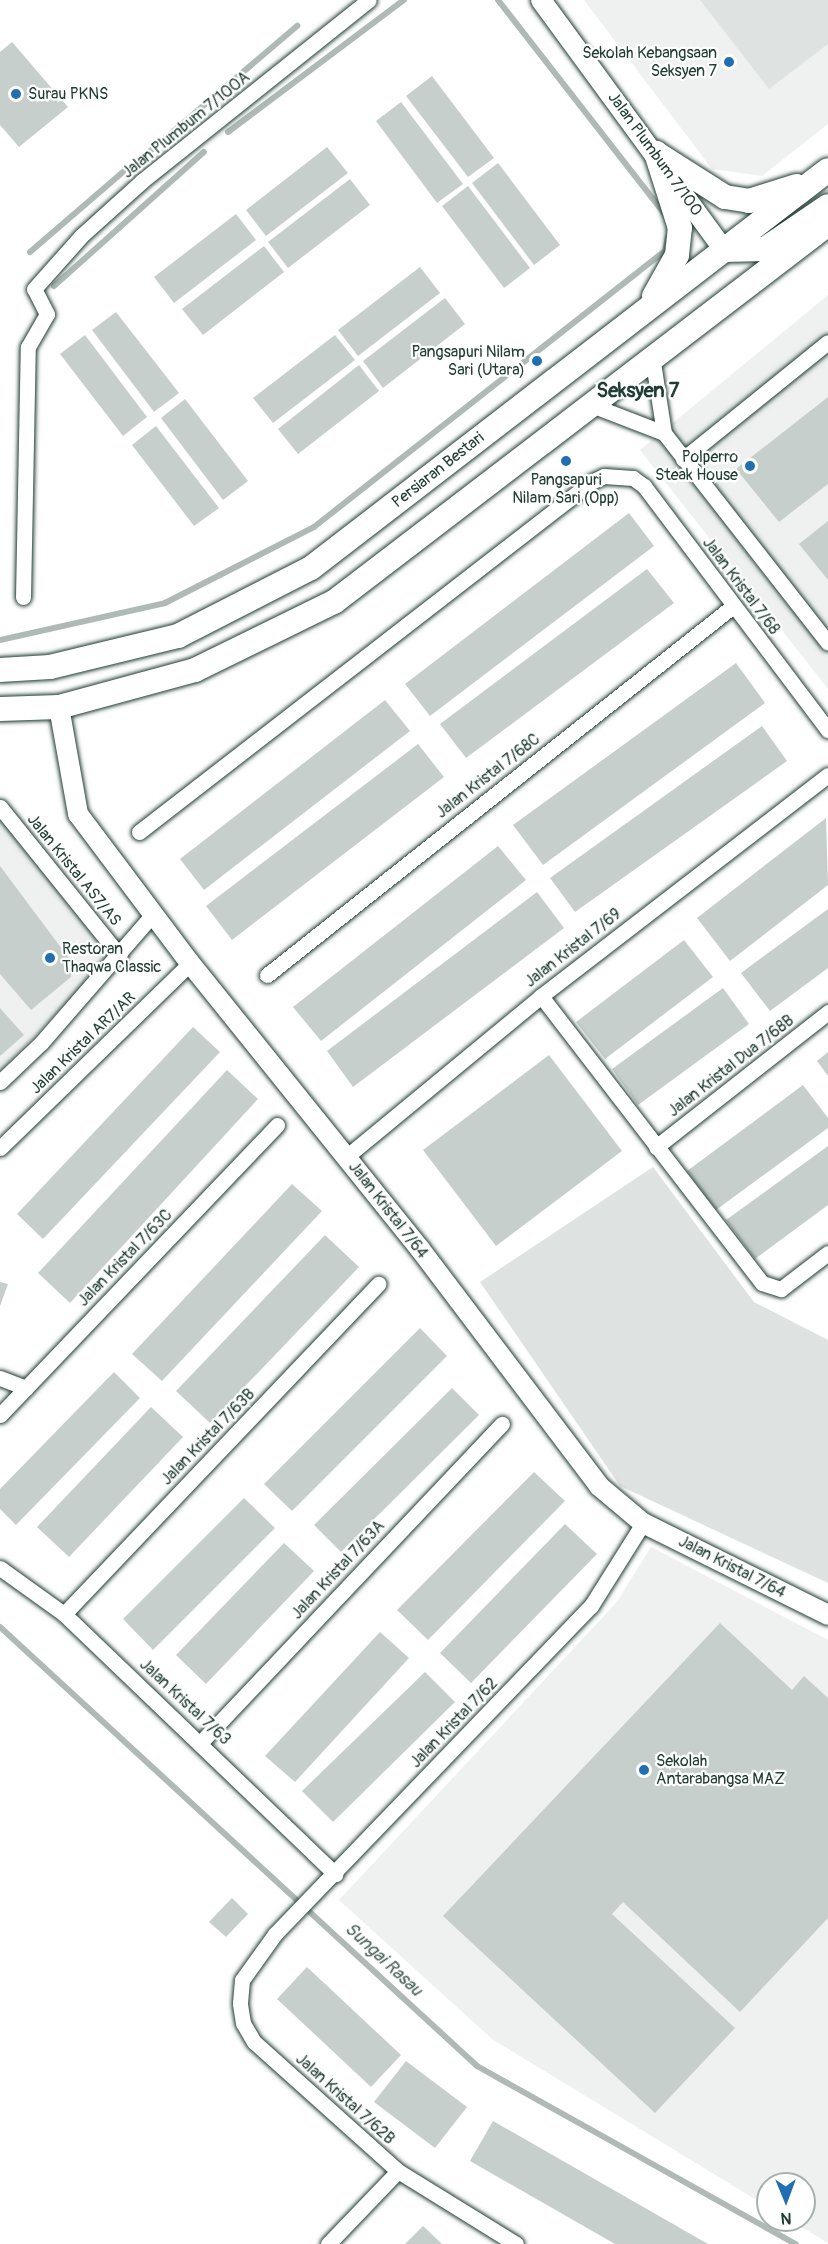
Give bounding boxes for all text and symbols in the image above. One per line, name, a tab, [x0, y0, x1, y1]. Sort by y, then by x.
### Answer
place label: Sekolah Kebangsaan Seksyen 7	[582, 43, 717, 81]
marker: Sekolah Kebangsaan Seksyen 7	[722, 55, 736, 69]
street label: Jalan Plumbum 7/100A	[118, 68, 254, 182]
place label: Surau PKNS	[28, 84, 108, 104]
marker: Surau PKNS	[9, 87, 23, 101]
street label: Jalan Plumbum 7/100	[604, 88, 706, 220]
place label: Pangsapuri Nilam Sari (Utara)	[411, 342, 525, 380]
marker: Pangsapuri Nilam Sari (Utara)	[530, 354, 544, 368]
district label: Seksyen 7	[597, 378, 679, 402]
street label: Persiaran Bestari	[388, 428, 488, 512]
place label: Polperro Steak House	[655, 447, 738, 485]
marker: Pangsapuri Nilam Sari (Opp)	[559, 454, 573, 468]
marker: Polperro Steak House	[743, 459, 757, 473]
place label: Pangsapuri Nilam Sari (Opp)	[512, 470, 620, 508]
street label: Jalan Kristal 7/68	[698, 534, 784, 638]
street label: Jalan Kristal 7/68C	[432, 730, 544, 822]
street label: Jalan Kristal AS7/AS	[23, 810, 125, 930]
street label: Jalan Kristal 7/69	[521, 905, 625, 991]
place label: Restoran Thaqwa Classic	[62, 939, 161, 977]
marker: Restoran Thaqwa Classic	[43, 951, 57, 965]
street label: Jalan Kristal AR7/AR	[27, 988, 139, 1098]
street label: Jalan Kristal Dua 7/68B	[664, 1011, 798, 1121]
street label: Jalan Kristal 7/64	[344, 1158, 432, 1262]
street label: Jalan Kristal 7/63C	[74, 1206, 176, 1310]
street label: Jalan Kristal 7/63B	[157, 1385, 259, 1489]
street label: Jalan Kristal 7/63A	[287, 1517, 389, 1623]
street label: Jalan Kristal 7/64	[675, 1532, 789, 1602]
street label: Jalan Kristal 7/63	[136, 1655, 234, 1749]
street label: Jalan Kristal 7/62	[406, 1674, 502, 1772]
place label: Sekolah Antarabangsa MAZ	[656, 1751, 785, 1789]
marker: Sekolah Antarabangsa MAZ	[637, 1763, 651, 1777]
water label: Sungai Rasau	[340, 1919, 426, 2001]
street label: Jalan Kristal 7/62B	[292, 2050, 398, 2148]
north arrow	[756, 2172, 816, 2232]
text: N	[781, 2208, 792, 2228]

